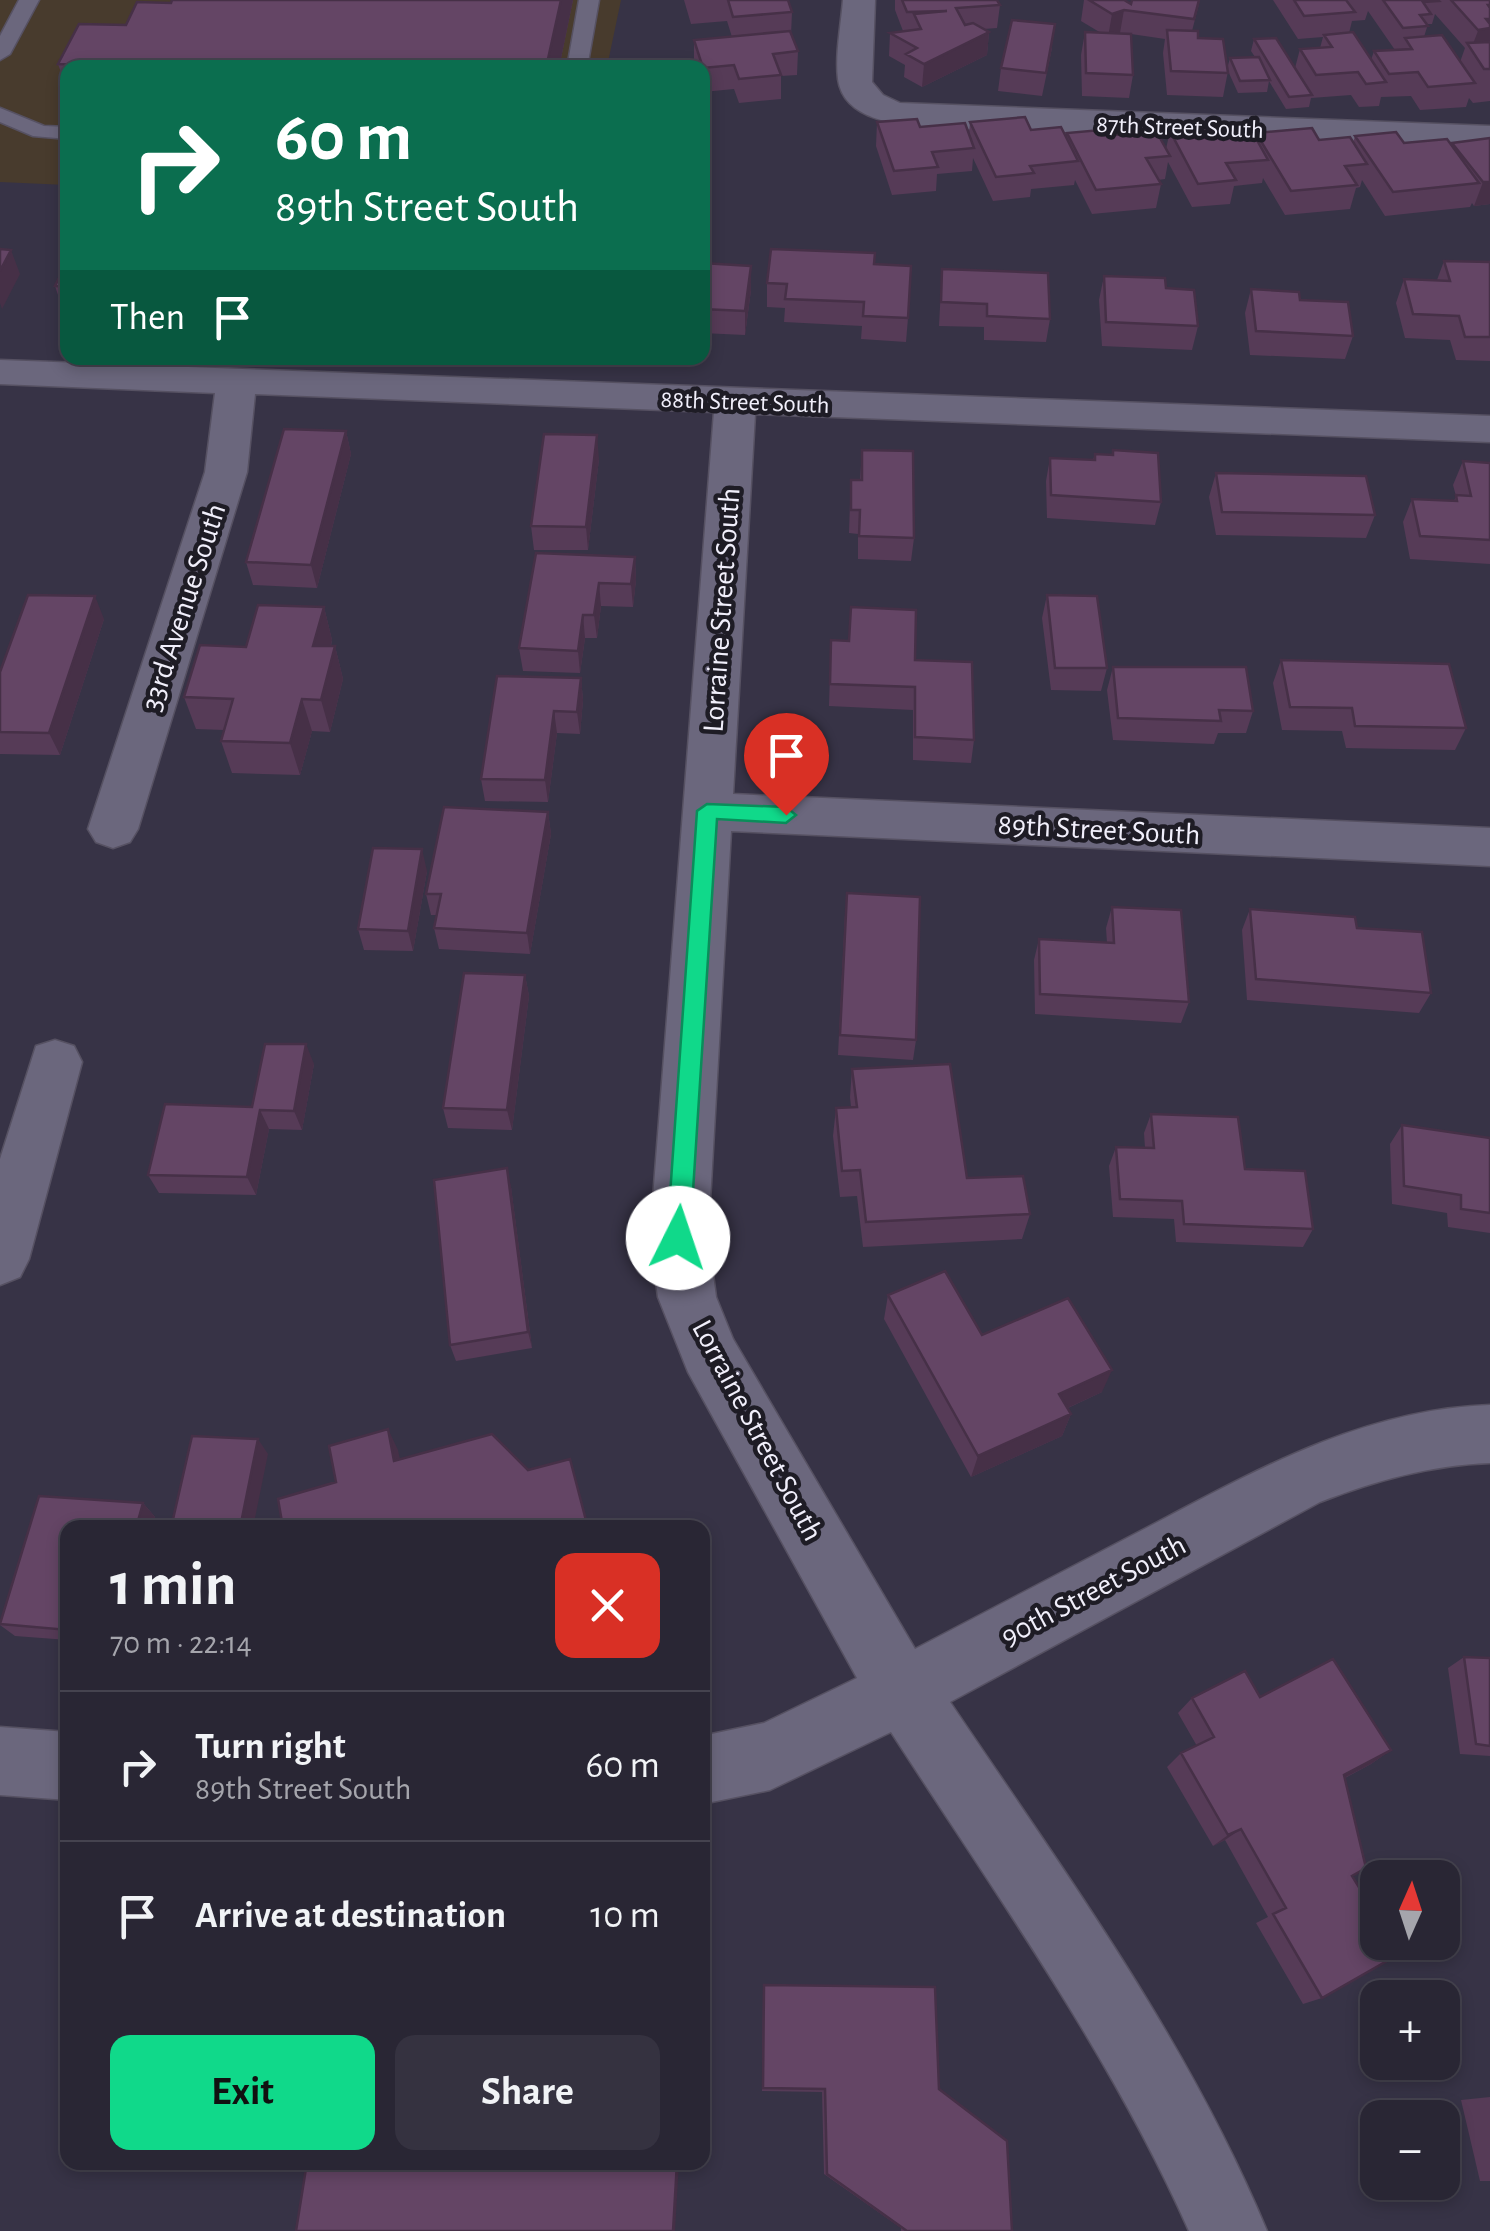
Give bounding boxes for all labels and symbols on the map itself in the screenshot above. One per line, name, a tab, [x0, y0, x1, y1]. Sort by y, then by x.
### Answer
street label: 87th Street South	[1096, 112, 1264, 143]
street label: 88th Street South	[660, 387, 830, 418]
street label: Lorraine Street South	[698, 487, 746, 733]
street label: 33rd Avenue South	[136, 500, 232, 715]
pin	[744, 713, 829, 816]
street label: 89th Street South	[997, 810, 1201, 850]
position arrow	[626, 1186, 730, 1290]
street label: Lorraine Street South	[686, 1315, 828, 1546]
street label: 90th Street South	[996, 1530, 1191, 1652]
north arrow	[1360, 1860, 1460, 1960]

